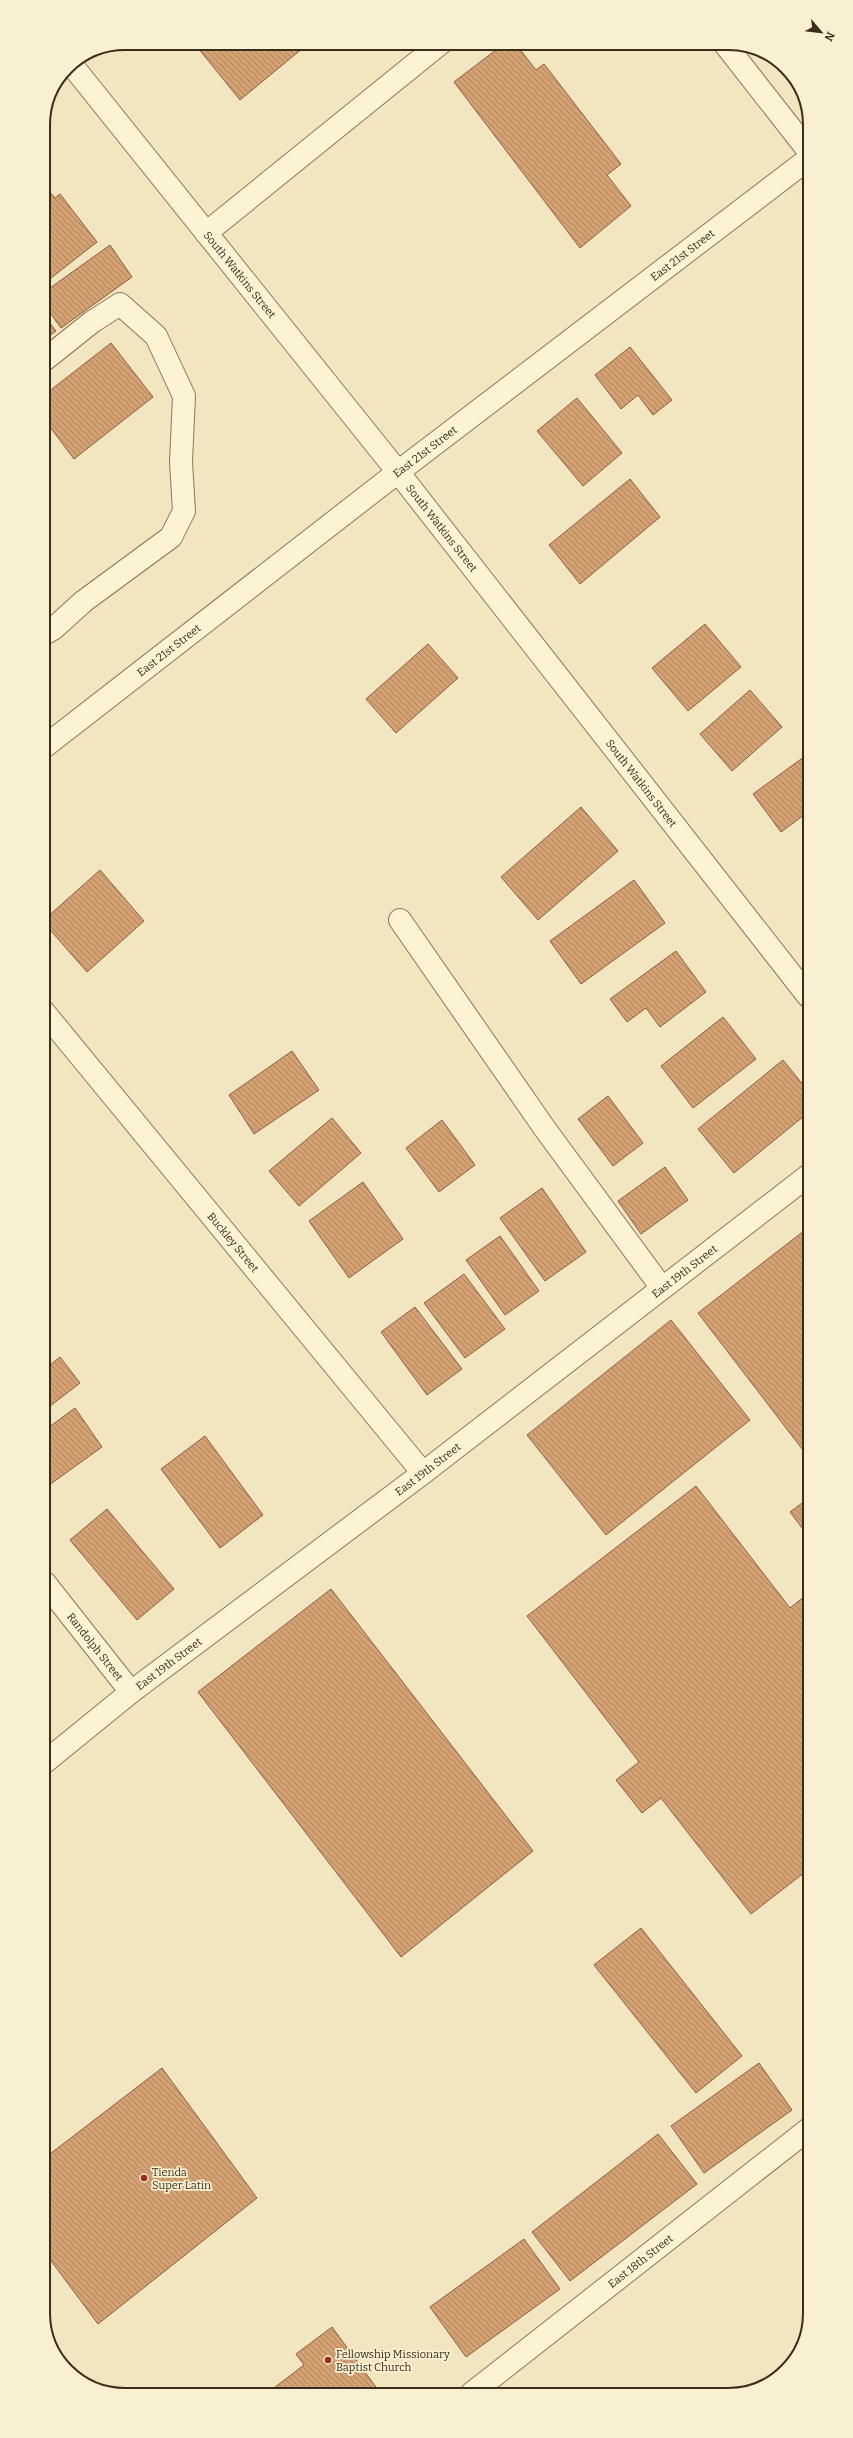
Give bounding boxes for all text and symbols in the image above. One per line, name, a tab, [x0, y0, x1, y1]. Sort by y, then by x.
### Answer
north arrow	[801, 12, 841, 52]
text: N	[821, 30, 837, 44]
street label: East 21st Street	[648, 226, 717, 284]
street label: South Watkins Street	[201, 229, 279, 321]
street label: East 21st Street	[390, 423, 459, 480]
street label: South Watkins Street	[404, 482, 480, 574]
street label: East 21st Street	[134, 621, 203, 679]
street label: South Watkins Street	[603, 737, 680, 830]
street label: Buckley Street	[205, 1210, 262, 1275]
street label: East 19th Street	[649, 1242, 720, 1301]
street label: East 19th Street	[392, 1440, 463, 1498]
street label: Randolph Street	[64, 1610, 126, 1683]
street label: East 19th Street	[133, 1635, 204, 1693]
place label: Tienda Super Latin	[152, 2166, 211, 2192]
marker: Tienda Super Latin	[139, 2173, 149, 2183]
street label: East 18th Street	[605, 2231, 676, 2290]
place label: Fellowship Missionary Baptist Church	[336, 2348, 450, 2374]
marker: Fellowship Missionary Baptist Church	[323, 2355, 333, 2365]

